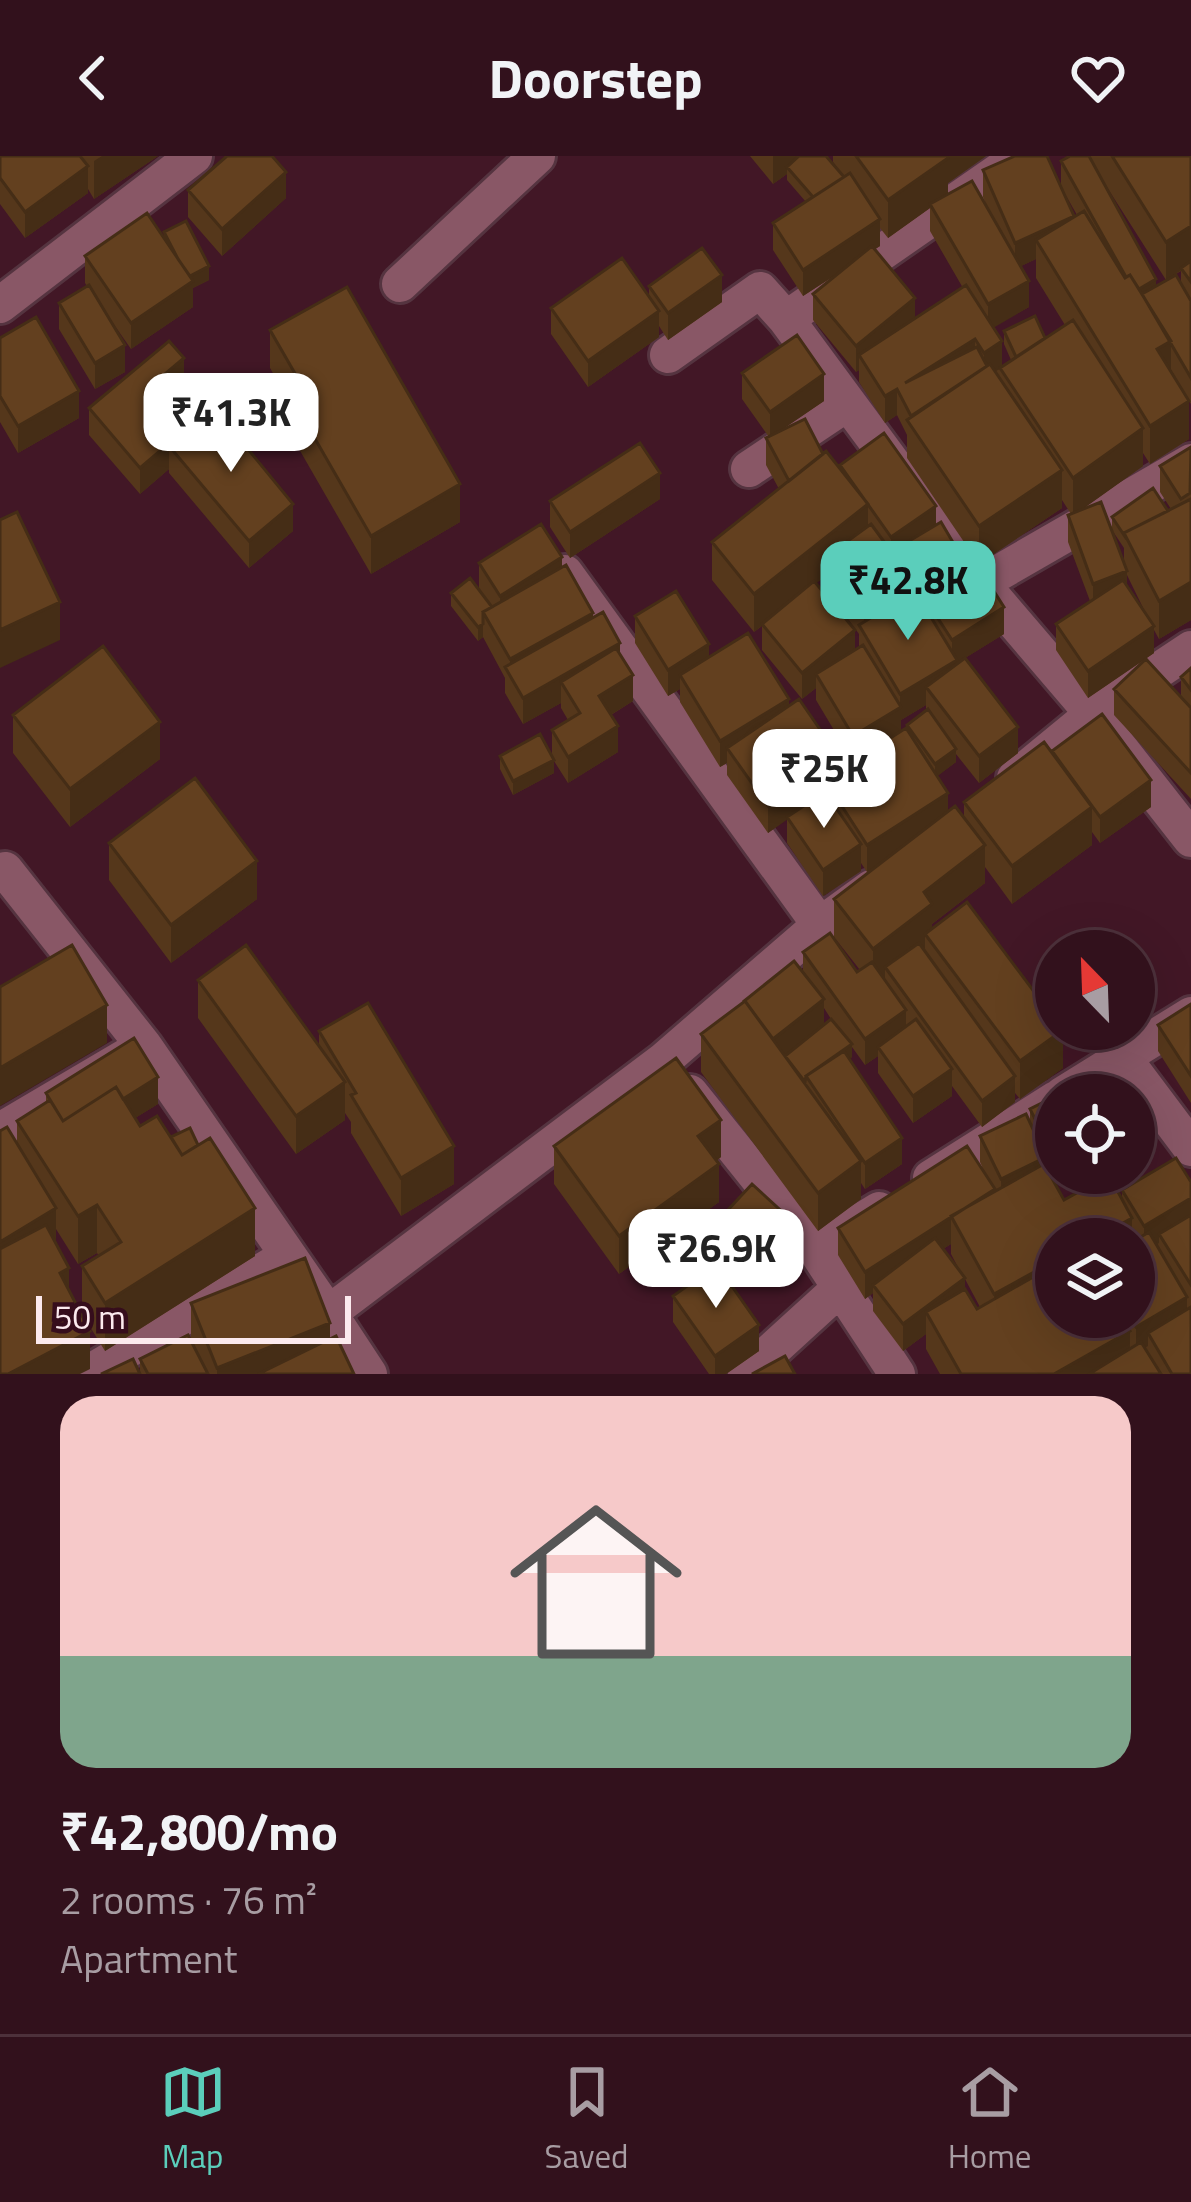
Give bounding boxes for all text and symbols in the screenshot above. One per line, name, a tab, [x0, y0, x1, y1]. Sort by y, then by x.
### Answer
text: Doorstep	[488, 37, 703, 119]
icon: back	[60, 45, 126, 111]
icon: heart	[1065, 45, 1131, 111]
pin: ₹41.3K	[133, 373, 329, 475]
text: ₹41.3K	[171, 382, 291, 441]
pin: ₹42.8K	[810, 541, 1006, 643]
text: ₹42.8K	[848, 550, 968, 609]
pin: ₹25K	[753, 729, 895, 831]
text: ₹25K	[779, 738, 869, 797]
north arrow	[1035, 930, 1155, 1050]
map controls	[1035, 930, 1155, 1338]
button: locate	[1035, 1074, 1155, 1194]
pin: ₹26.9K	[618, 1209, 814, 1311]
text: ₹26.9K	[656, 1218, 776, 1277]
button: layers	[1035, 1218, 1155, 1338]
scale bar	[36, 1290, 351, 1343]
text: 50 m	[54, 1292, 126, 1342]
icon: home	[488, 1474, 704, 1690]
text: ₹42,800/mo	[60, 1792, 338, 1870]
text: 2 rooms · 76 m²	[60, 1870, 317, 1929]
text: Apartment	[60, 1929, 237, 1988]
tab: Map	[160, 2059, 226, 2181]
tab: Saved	[545, 2059, 629, 2181]
tab: Home	[948, 2059, 1031, 2181]

